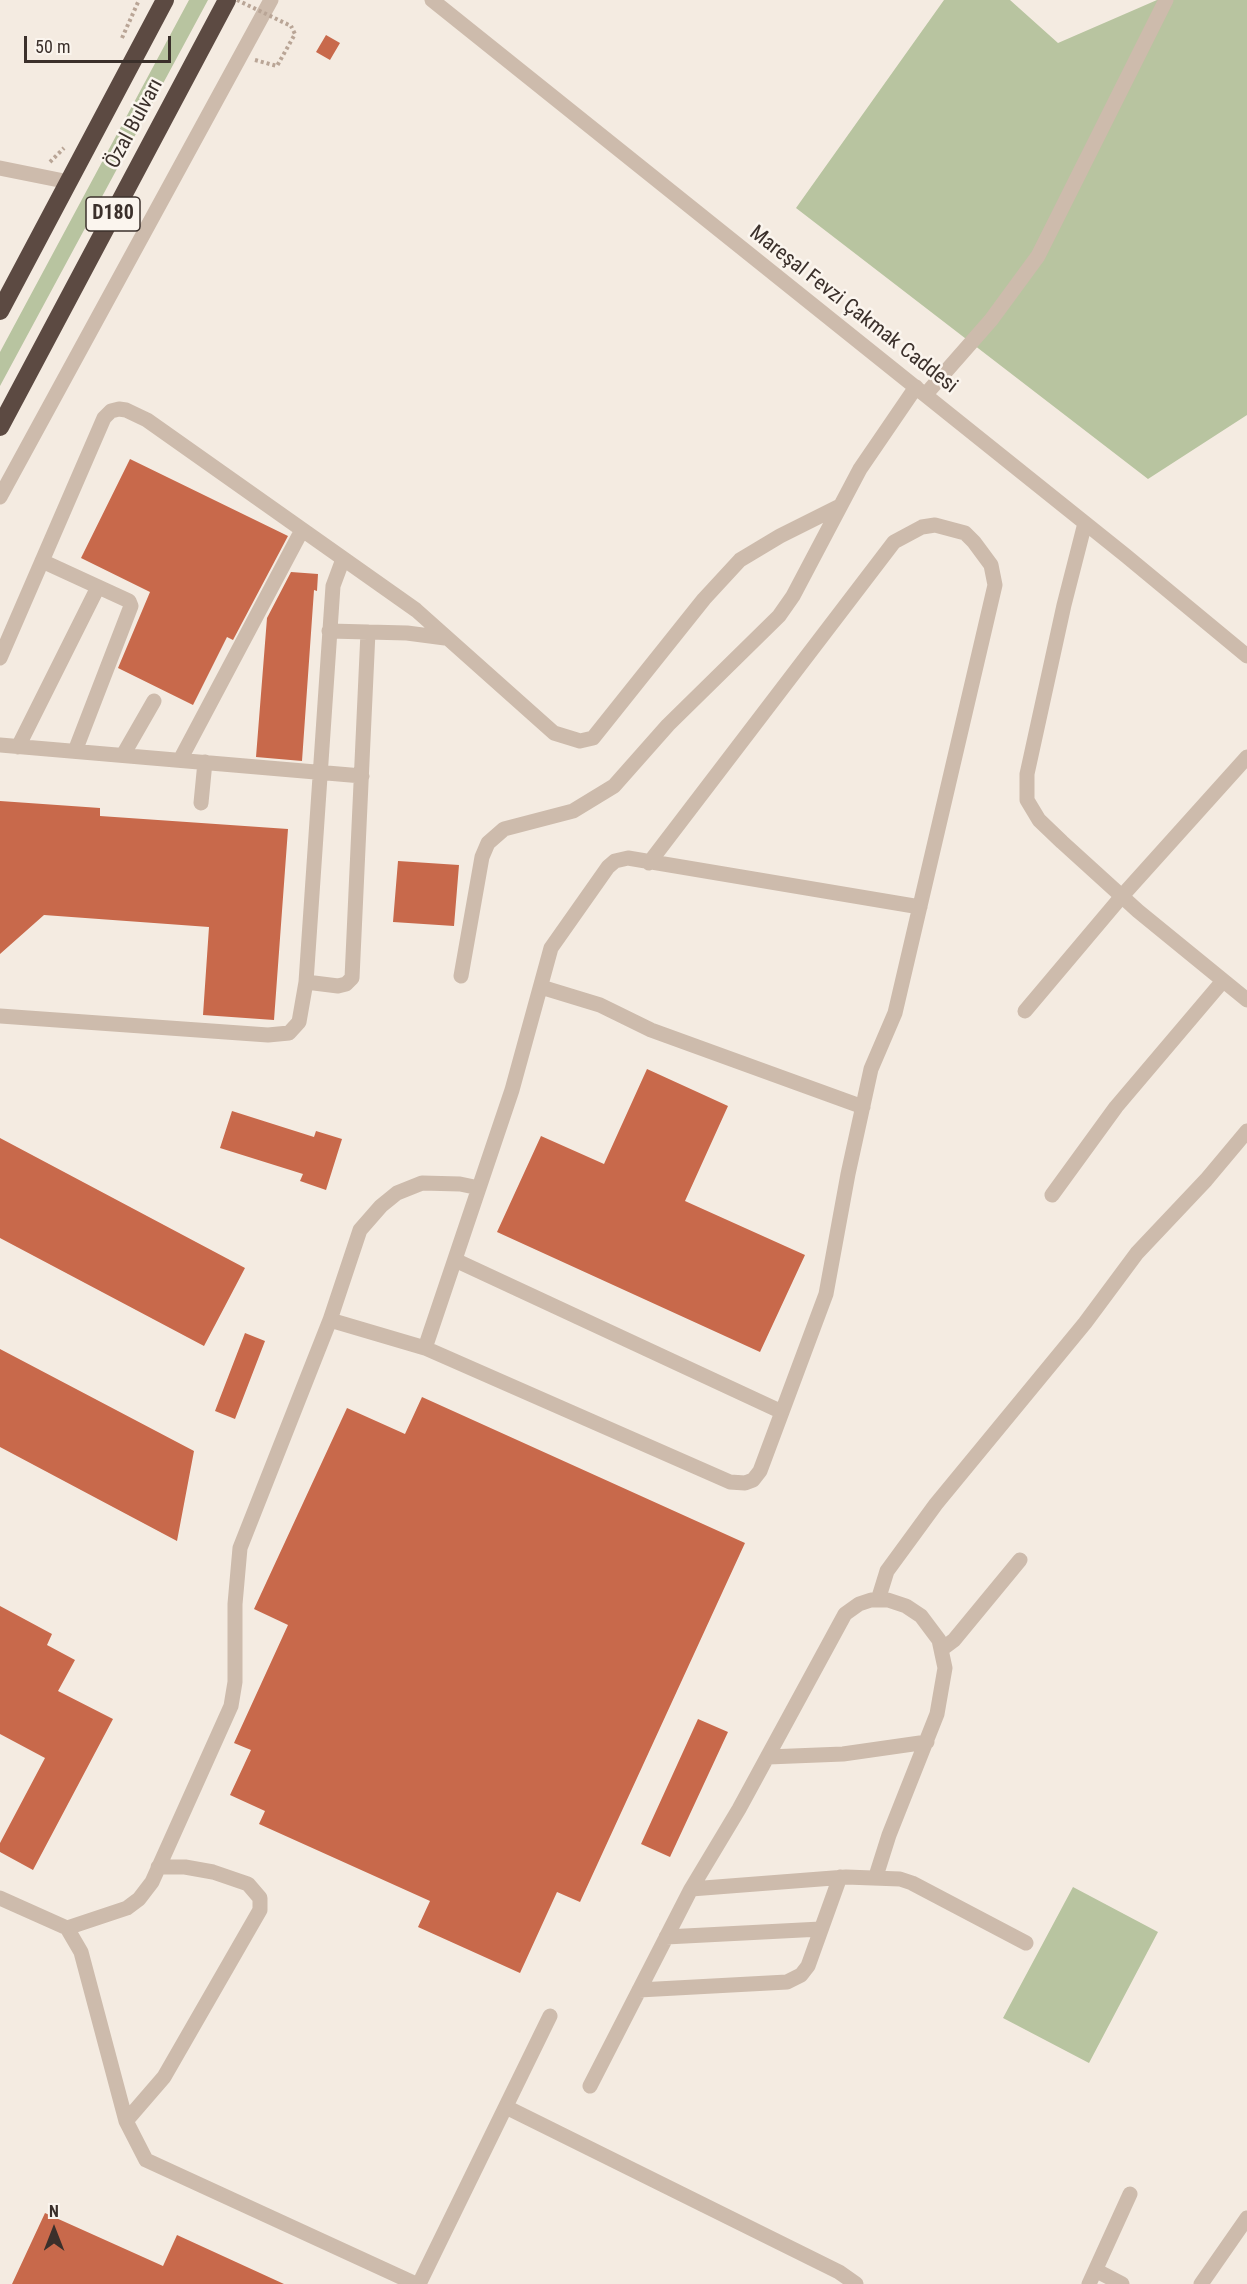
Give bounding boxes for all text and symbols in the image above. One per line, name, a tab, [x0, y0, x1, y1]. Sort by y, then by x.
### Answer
scale bar	[27, 24, 174, 62]
text: 50 m	[35, 36, 70, 57]
street label: Özal Bulvarı	[101, 75, 169, 173]
road number: D180	[86, 197, 140, 231]
street label: Mareşal Fevzi Çakmak Caddesi	[744, 221, 962, 399]
north arrow	[24, 2200, 84, 2260]
text: N	[49, 2202, 59, 2221]

